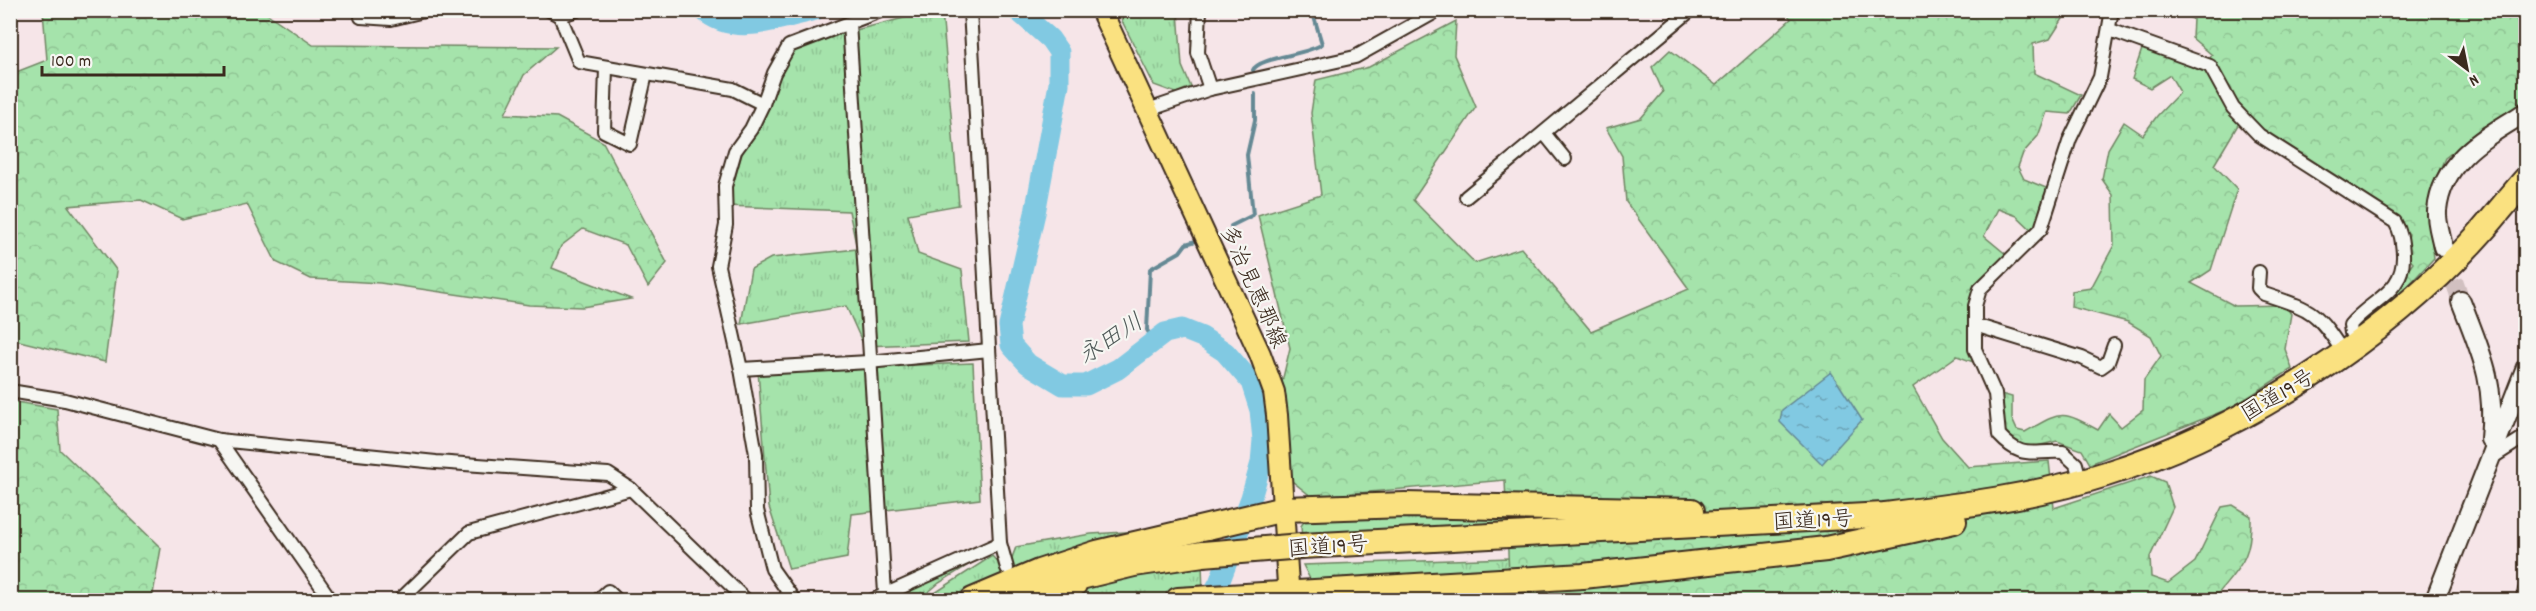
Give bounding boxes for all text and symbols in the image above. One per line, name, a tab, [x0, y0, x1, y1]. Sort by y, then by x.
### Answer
scale bar	[42, 39, 224, 77]
north arrow	[2437, 39, 2497, 99]
text: 100 m	[51, 50, 91, 75]
text: N	[2464, 68, 2483, 91]
street label: 多治見恵那線	[1211, 221, 1293, 354]
water label: 永田川	[1072, 307, 1151, 374]
street label: 国道19号	[2236, 363, 2321, 431]
street label: 国道19号	[1772, 505, 1854, 540]
street label: 国道19号	[1287, 530, 1370, 567]

